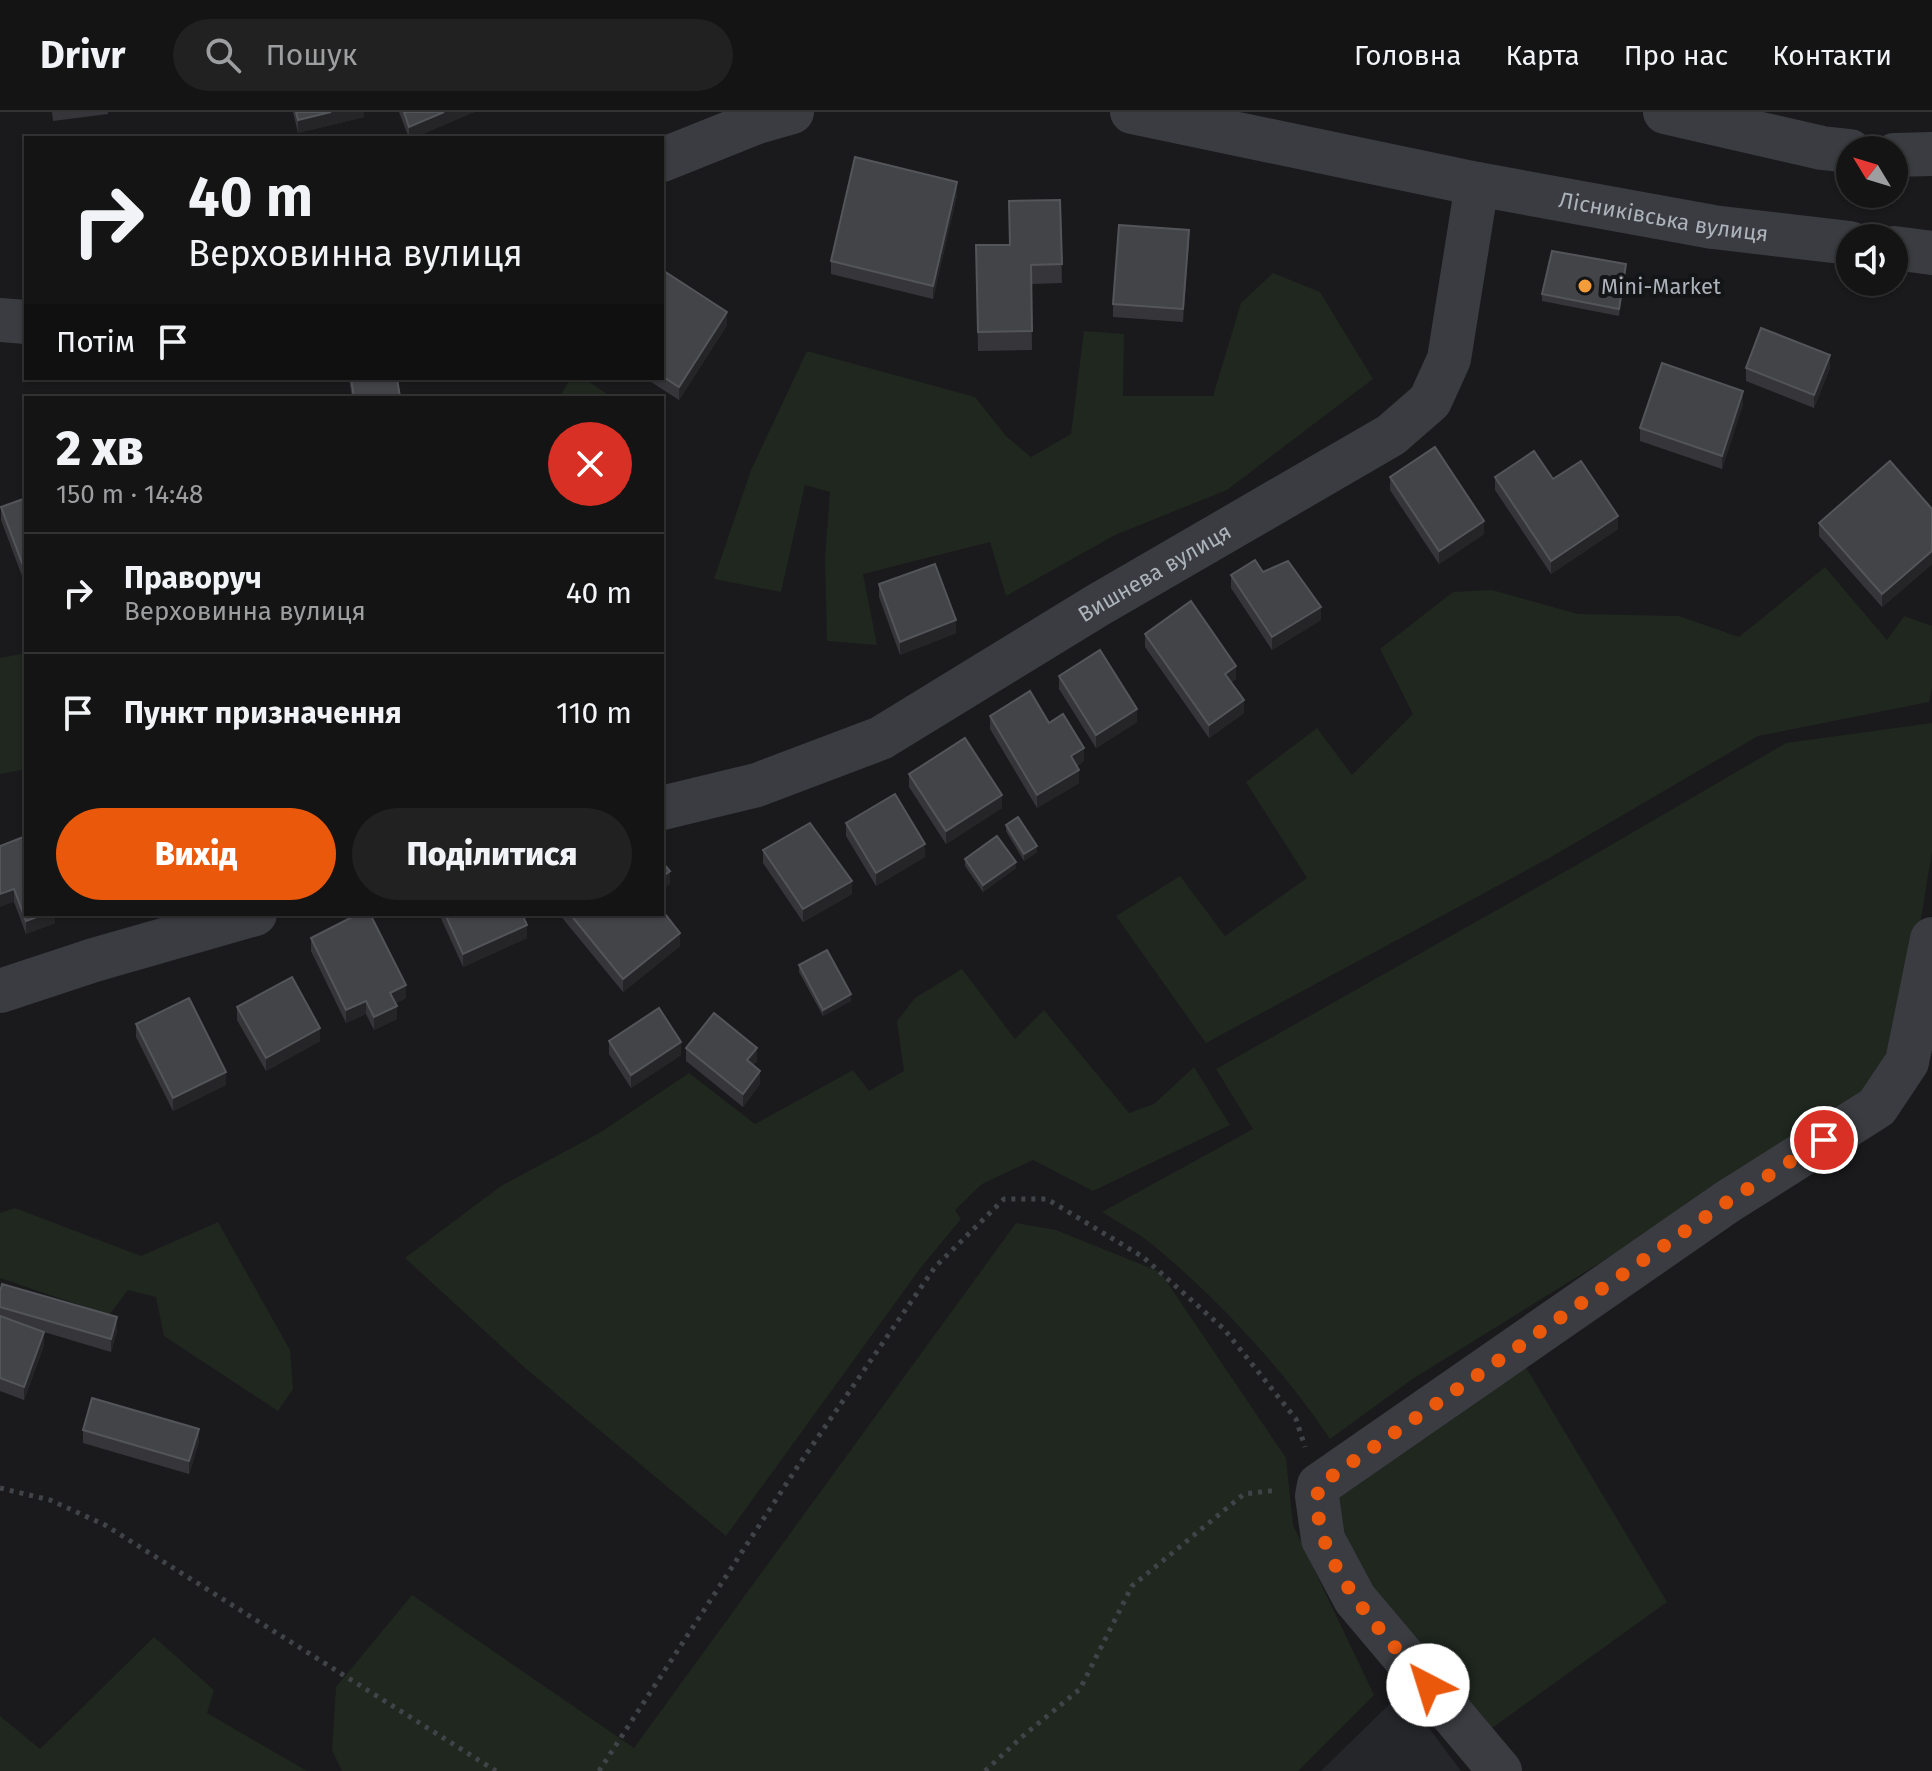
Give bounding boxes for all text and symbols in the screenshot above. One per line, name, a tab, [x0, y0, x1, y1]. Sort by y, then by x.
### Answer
search box	[173, 19, 733, 91]
text: Drivr	[40, 32, 125, 78]
icon: search	[201, 33, 245, 77]
text: Пошук	[265, 37, 357, 73]
text: Головна	[1354, 39, 1462, 72]
text: Карта	[1506, 39, 1580, 72]
text: Про нас	[1624, 39, 1728, 72]
text: Контакти	[1772, 39, 1892, 72]
north arrow	[1836, 136, 1908, 208]
map controls	[1836, 136, 1908, 296]
text: 40 m	[188, 164, 313, 231]
icon: right	[56, 168, 160, 272]
street label: Лісниківська вулиця	[1557, 186, 1770, 247]
button: sound	[1836, 224, 1908, 296]
text: Верховинна вулиця	[188, 232, 523, 276]
place label: Mini-Market	[1601, 273, 1721, 300]
marker: Mini-Market	[1576, 277, 1594, 295]
icon: arrive	[151, 320, 195, 364]
text: Потім	[56, 324, 135, 360]
text: 2 хв	[56, 420, 144, 478]
button: close	[548, 422, 632, 506]
text: 150 m · 14:48	[56, 479, 203, 510]
street label: Вишнева вулиця	[1073, 517, 1236, 628]
text: Праворуч	[124, 560, 262, 596]
icon: right	[56, 571, 100, 615]
text: 40 m	[566, 575, 632, 611]
text: Верховинна вулиця	[124, 596, 366, 627]
icon: arrive	[56, 691, 100, 735]
text: Пункт призначення	[124, 695, 402, 731]
text: 110 m	[556, 695, 632, 731]
button: Вихід	[56, 808, 336, 900]
button: Поділитися	[352, 808, 632, 900]
pin	[1790, 1106, 1858, 1174]
icon: arrive	[1802, 1118, 1846, 1162]
position arrow	[1386, 1643, 1470, 1727]

